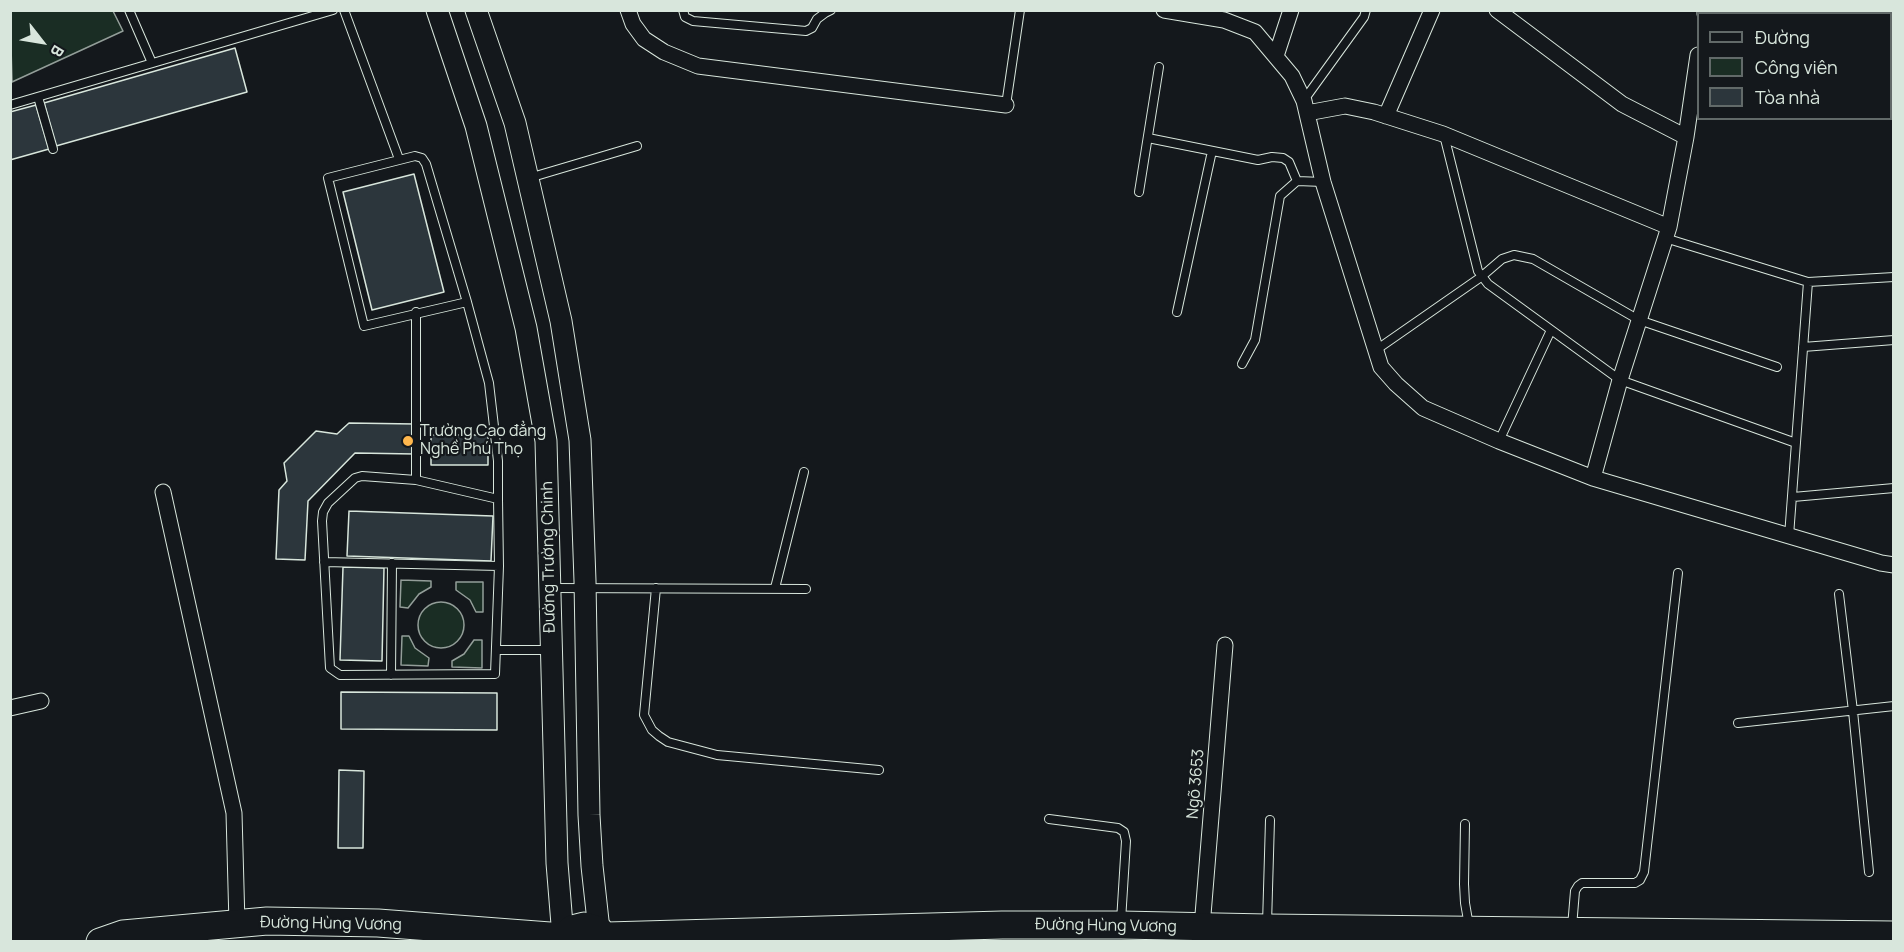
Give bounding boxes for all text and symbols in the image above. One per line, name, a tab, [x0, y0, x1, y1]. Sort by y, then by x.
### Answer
north arrow	[12, 12, 72, 72]
legend	[1697, 12, 1892, 120]
text: Đường	[1755, 25, 1810, 49]
text: B	[45, 41, 69, 61]
text: Công viên	[1755, 55, 1838, 79]
text: Tòa nhà	[1755, 85, 1820, 109]
place label: Trường Cao đẳng Nghề Phú Thọ	[420, 422, 546, 460]
marker: Trường Cao đẳng Nghề Phú Thọ	[401, 434, 415, 448]
street label: Đường Trường Chinh	[538, 481, 560, 633]
street label: Ngõ 3653	[1183, 748, 1209, 820]
street label: Đường Hùng Vương	[260, 913, 402, 935]
street label: Đường Hùng Vương	[1035, 915, 1177, 937]

